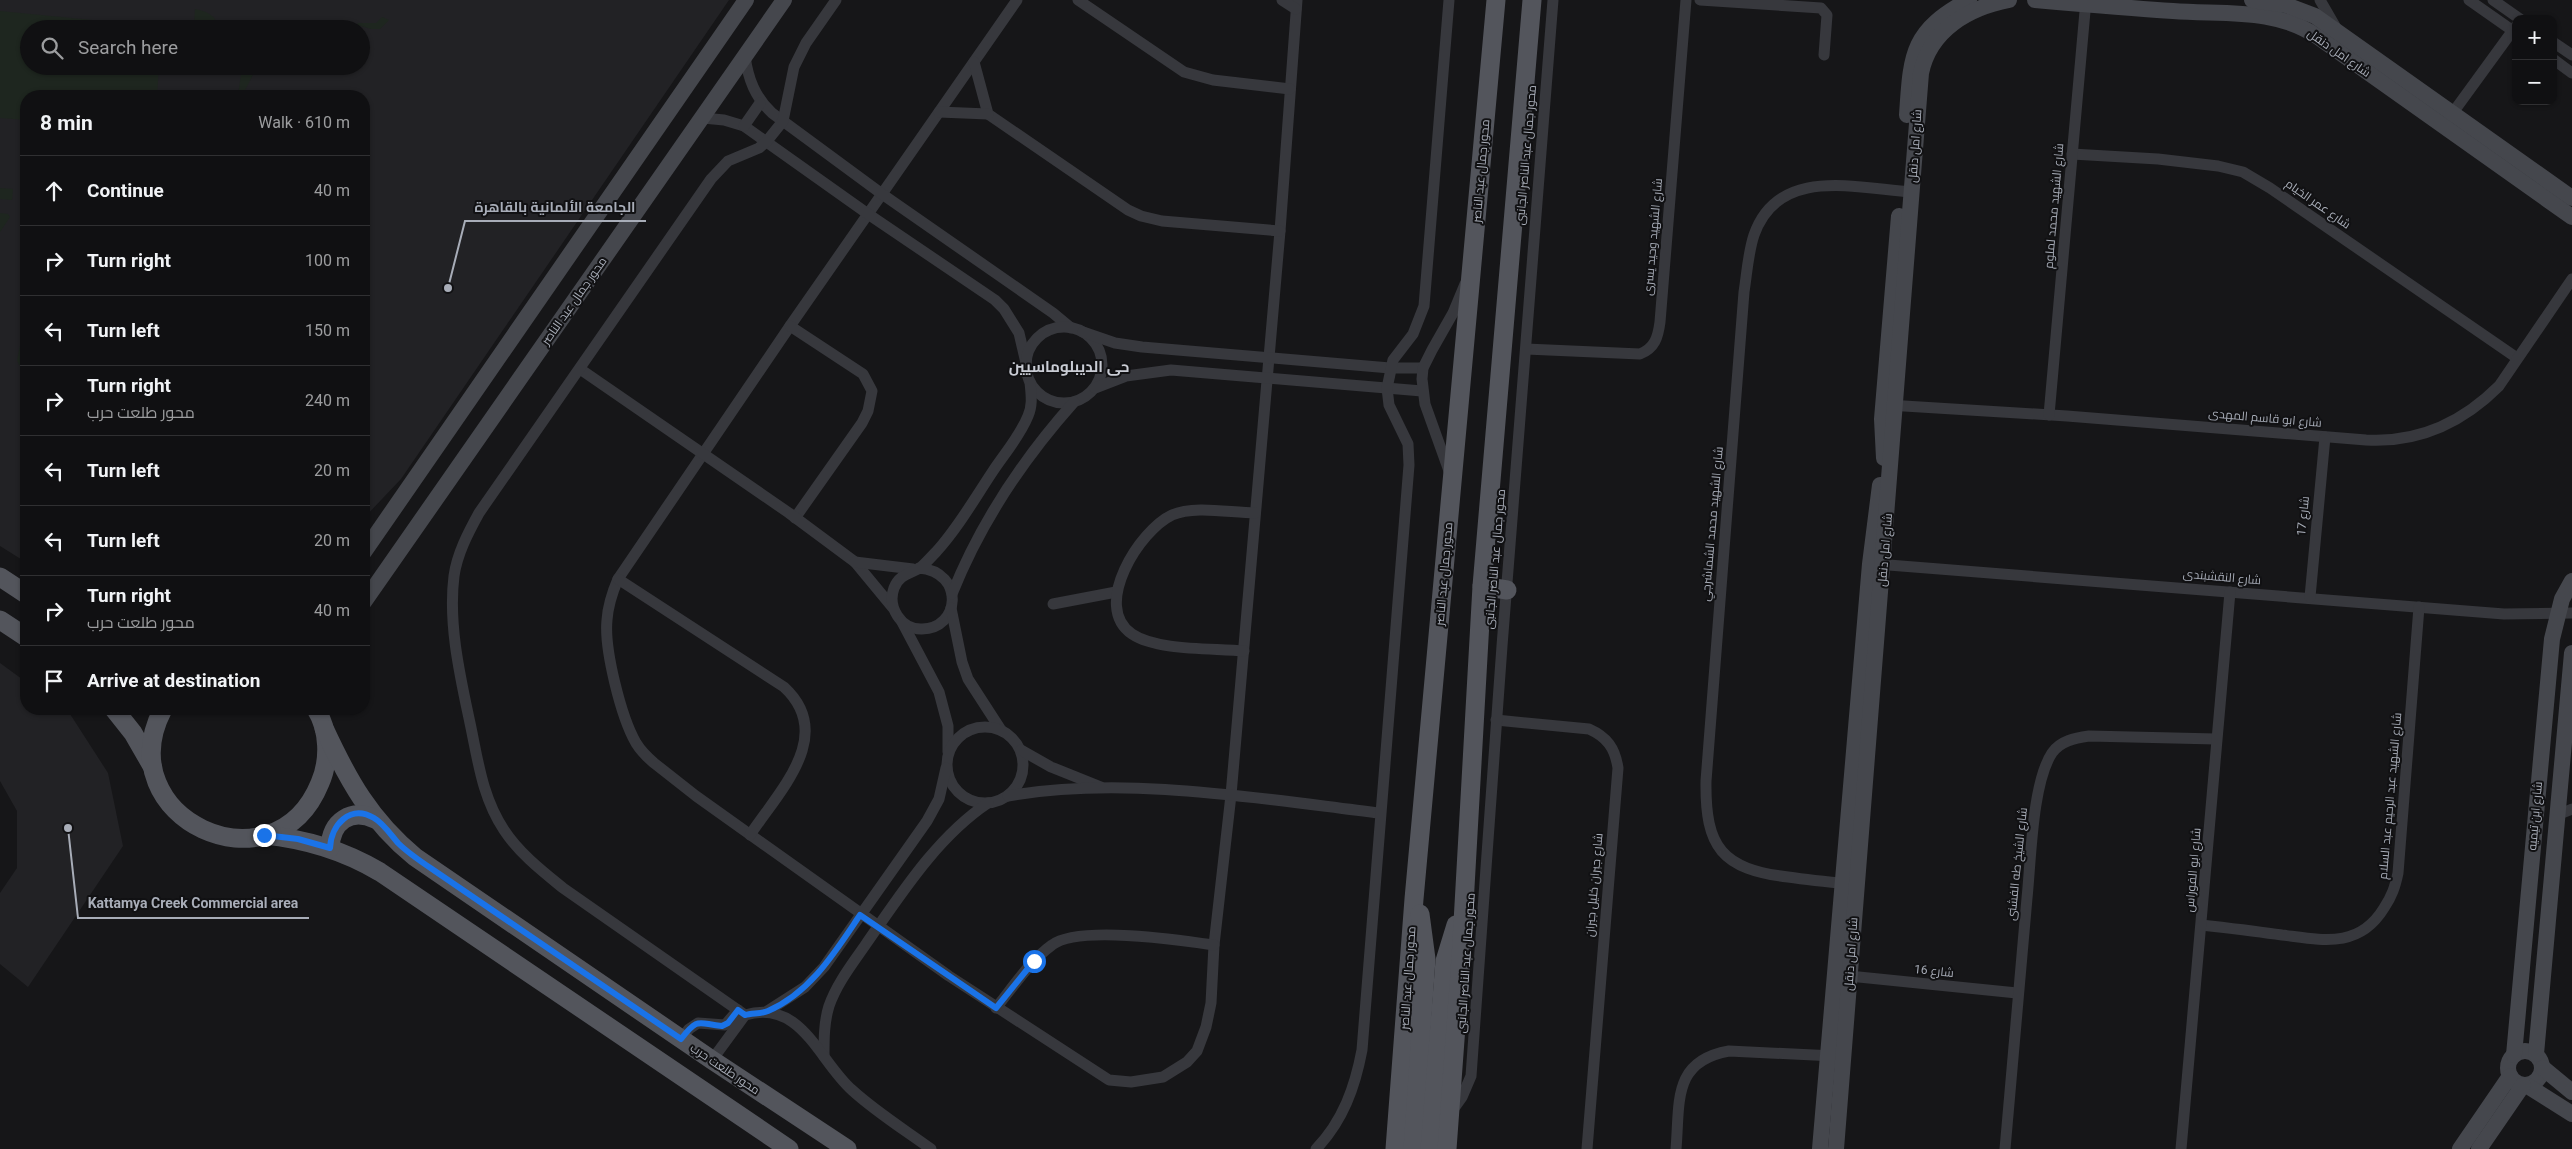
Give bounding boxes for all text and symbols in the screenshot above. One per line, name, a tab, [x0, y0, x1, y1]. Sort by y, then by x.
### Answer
map controls	[2512, 15, 2557, 105]
button: +	[2512, 15, 2557, 60]
search box	[20, 20, 370, 75]
street label: شارع امل دنقل	[2304, 26, 2373, 81]
icon: search	[38, 34, 66, 62]
text: Search here	[78, 36, 178, 59]
button: −	[2512, 60, 2557, 105]
street label: محور جمال عبد الناصر الجانبى	[1513, 84, 1539, 226]
street label: شارع امل دنقل	[1905, 109, 1926, 183]
text: 8 min	[40, 111, 93, 135]
text: Walk · 610 m	[258, 113, 350, 132]
street label: محور جمال عبد الناصر	[1469, 119, 1493, 224]
street label: شارع الشهيد محمد لملوم	[2042, 143, 2067, 269]
street label: شارع عمر الخيام	[2282, 176, 2353, 232]
icon: ahead	[40, 177, 68, 205]
street label: شارع الشهيد وحيد يسرى	[1641, 178, 1666, 296]
text: Continue	[87, 179, 164, 202]
text: 40 m	[314, 181, 350, 200]
callout: الجامعة الألمانية بالقاهرة	[465, 192, 646, 221]
text: الجامعة الألمانية بالقاهرة	[475, 199, 636, 216]
icon: right	[40, 247, 68, 275]
text: Turn right	[87, 249, 171, 272]
text: 100 m	[305, 251, 350, 270]
street label: محور جمال عبد الناصر	[538, 254, 610, 348]
icon: left	[40, 317, 68, 345]
text: Turn left	[87, 319, 160, 342]
text: 150 m	[305, 321, 350, 340]
district label: حى الديبلوماسيين	[1009, 358, 1129, 376]
text: Turn right	[87, 374, 171, 397]
icon: right	[40, 387, 68, 415]
text: 240 m	[305, 391, 350, 410]
text: محور طلعت حرب	[87, 403, 195, 422]
street label: شارع ابو قاسم المهدى	[2208, 406, 2322, 431]
street label: شارع الشهيد محمد الشماشرجي	[1698, 446, 1729, 602]
icon: left	[40, 457, 68, 485]
text: Turn left	[87, 459, 160, 482]
text: 20 m	[314, 461, 350, 480]
street label: محور جمال عبد الناصر الجانبى	[1482, 488, 1508, 630]
street label: شارع 17	[2294, 495, 2313, 537]
street label: شارع امل دنقل	[1875, 513, 1896, 587]
street label: محور جمال عبد الناصر	[1432, 522, 1456, 627]
icon: left	[40, 527, 68, 555]
text: Turn left	[87, 529, 160, 552]
text: 20 m	[314, 531, 350, 550]
street label: شارع النقشبندى	[2182, 567, 2262, 588]
text: Turn right	[87, 584, 171, 607]
icon: right	[40, 597, 68, 625]
text: 40 m	[314, 601, 350, 620]
text: محور طلعت حرب	[87, 613, 195, 632]
icon: arrive	[40, 667, 68, 695]
text: Arrive at destination	[87, 669, 260, 692]
street label: شارع الشهيد عبد الرحيم عبد السلام	[2376, 712, 2405, 880]
street label: شارع ابن تيميه	[2525, 781, 2546, 851]
street label: شارع الشيخ طه الفشنى	[2004, 807, 2031, 921]
route end	[253, 824, 276, 847]
street label: شارع ابو الفوراس	[2182, 827, 2205, 913]
street label: شارع جبران خليل جبران	[1582, 832, 1607, 938]
callout: Kattamya Creek Commercial area	[78, 889, 309, 918]
street label: محور جمال عبد الناصر الجانبى	[1454, 892, 1478, 1034]
text: Kattamya Creek Commercial area	[88, 895, 299, 911]
street label: شارع امل دنقل	[1841, 917, 1862, 991]
street label: محور جمال عبد الناصر	[1397, 926, 1419, 1031]
route start	[1023, 950, 1046, 973]
street label: شارع 16	[1913, 962, 1955, 981]
street label: محور طلعت حرب	[688, 1041, 762, 1097]

